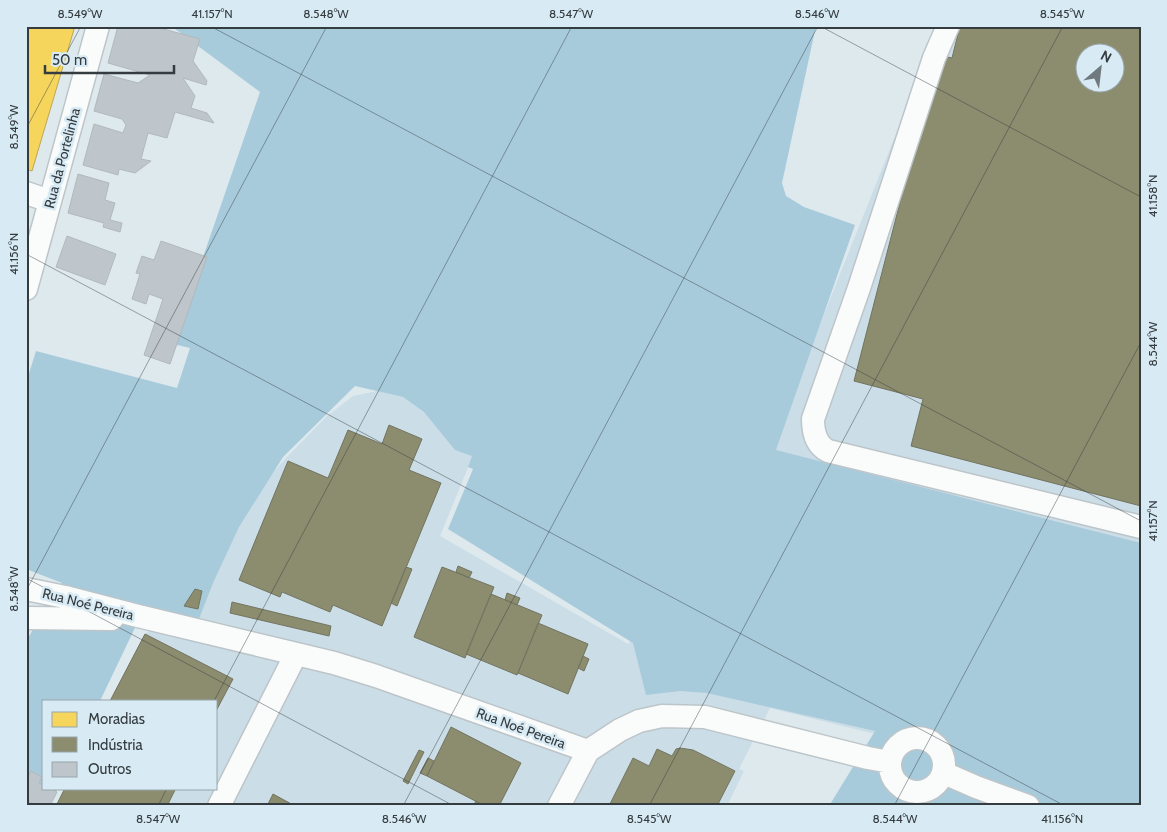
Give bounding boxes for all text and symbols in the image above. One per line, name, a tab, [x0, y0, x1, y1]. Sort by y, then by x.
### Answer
text: 8.549°W	[58, 6, 103, 21]
text: 41.157°N	[191, 6, 233, 21]
text: 8.548°W	[303, 6, 349, 21]
text: 8.547°W	[549, 6, 594, 21]
text: 8.546°W	[795, 6, 840, 21]
text: 8.545°W	[1040, 6, 1085, 21]
scale bar	[45, 42, 174, 74]
north arrow	[1074, 42, 1124, 92]
text: N	[1098, 46, 1115, 67]
text: 50 m	[52, 51, 87, 69]
text: 8.549°W	[6, 104, 21, 149]
street label: Rua da Portelinha	[40, 106, 84, 210]
text: 41.158°N	[1145, 175, 1160, 217]
text: 41.156°N	[6, 233, 21, 275]
text: 8.544°W	[1145, 321, 1160, 366]
text: 41.157°N	[1145, 500, 1160, 542]
text: 8.548°W	[6, 566, 21, 612]
street label: Rua Noé Pereira	[40, 584, 136, 624]
legend	[42, 700, 218, 790]
street label: Rua Noé Pereira	[474, 704, 568, 753]
text: Moradias	[88, 710, 145, 728]
text: Indústria	[88, 736, 143, 754]
text: Outros	[88, 760, 131, 778]
text: 8.547°W	[136, 811, 181, 826]
text: 8.546°W	[382, 811, 427, 826]
text: 8.545°W	[627, 811, 672, 826]
text: 8.544°W	[873, 811, 918, 826]
text: 41.156°N	[1041, 811, 1083, 826]

